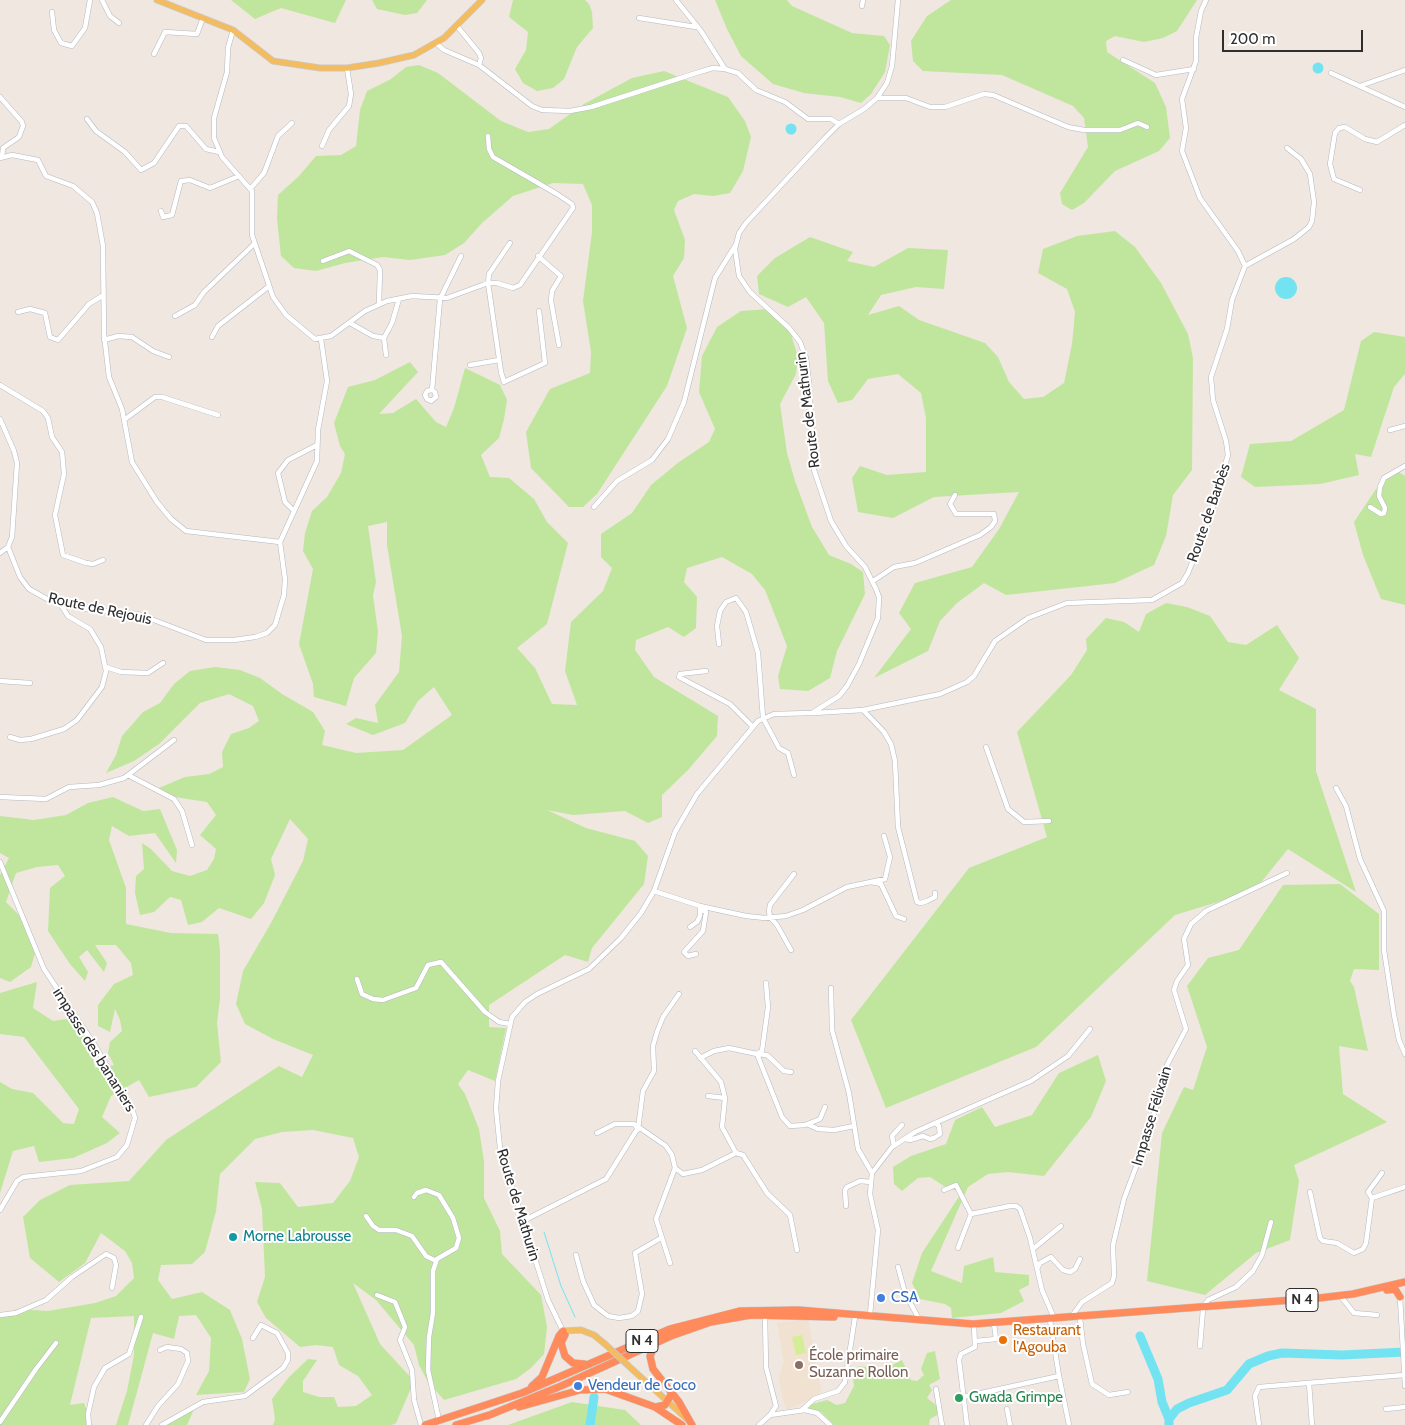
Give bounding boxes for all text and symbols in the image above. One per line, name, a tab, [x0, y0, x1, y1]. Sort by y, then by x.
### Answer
scale bar	[1225, 20, 1366, 52]
text: 200 m	[1230, 30, 1275, 48]
street label: Route de Mathurin	[792, 351, 824, 469]
street label: Route de Barbès	[1184, 461, 1234, 565]
street label: Route de Rejouis	[47, 589, 153, 629]
street label: impasse des bananiers	[49, 985, 139, 1115]
street label: Impasse Félixain	[1128, 1064, 1176, 1168]
street label: Route de Mathurin	[492, 1147, 544, 1263]
place label: Morne Labrousse	[243, 1228, 351, 1246]
marker: Morne Labrousse	[227, 1231, 239, 1243]
road number: N 4	[1286, 1288, 1318, 1312]
place label: CSA	[891, 1289, 918, 1307]
marker: CSA	[875, 1292, 887, 1304]
place label: Restaurant l'Agouba	[1013, 1322, 1081, 1357]
road number: N 4	[626, 1330, 658, 1352]
marker: Restaurant l'Agouba	[997, 1334, 1009, 1346]
place label: École primaire Suzanne Rollon	[809, 1347, 908, 1382]
marker: École primaire Suzanne Rollon	[793, 1359, 805, 1371]
place label: Vendeur de Coco	[588, 1377, 696, 1395]
marker: Vendeur de Coco	[572, 1380, 584, 1392]
place label: Gwada Grimpe	[969, 1389, 1063, 1407]
marker: Gwada Grimpe	[953, 1392, 965, 1404]

